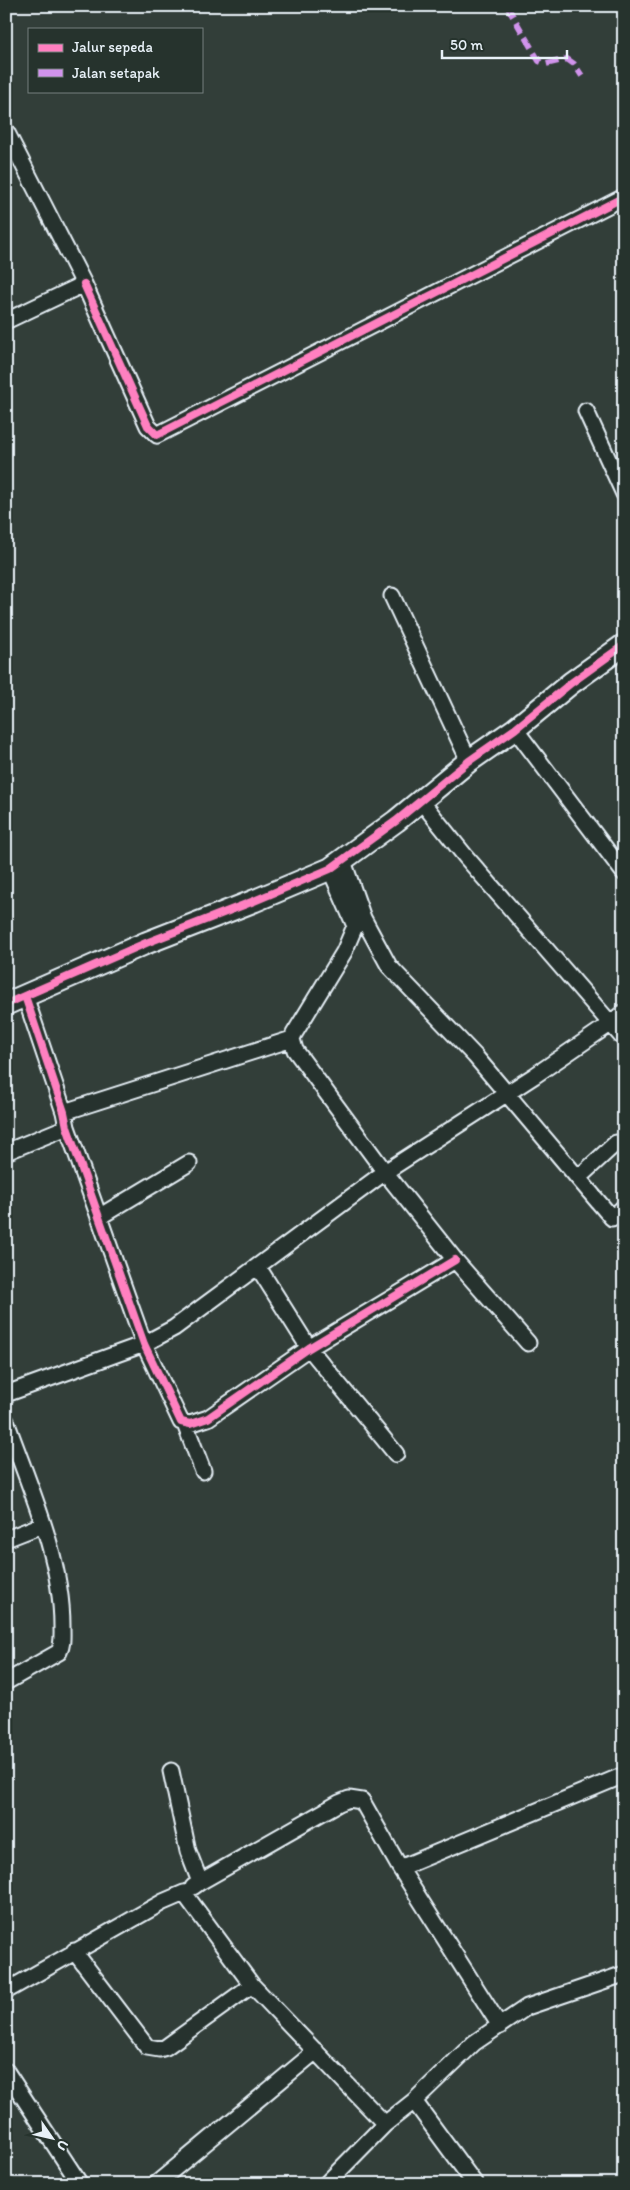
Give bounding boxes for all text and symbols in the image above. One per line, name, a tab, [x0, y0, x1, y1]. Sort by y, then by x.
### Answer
legend	[28, 28, 202, 92]
scale bar	[442, 28, 568, 60]
text: 50 m	[450, 36, 483, 54]
text: Jalur sepeda	[72, 38, 153, 56]
text: Jalan setapak	[72, 64, 160, 82]
north arrow	[28, 2112, 78, 2162]
text: U	[53, 2136, 72, 2154]

